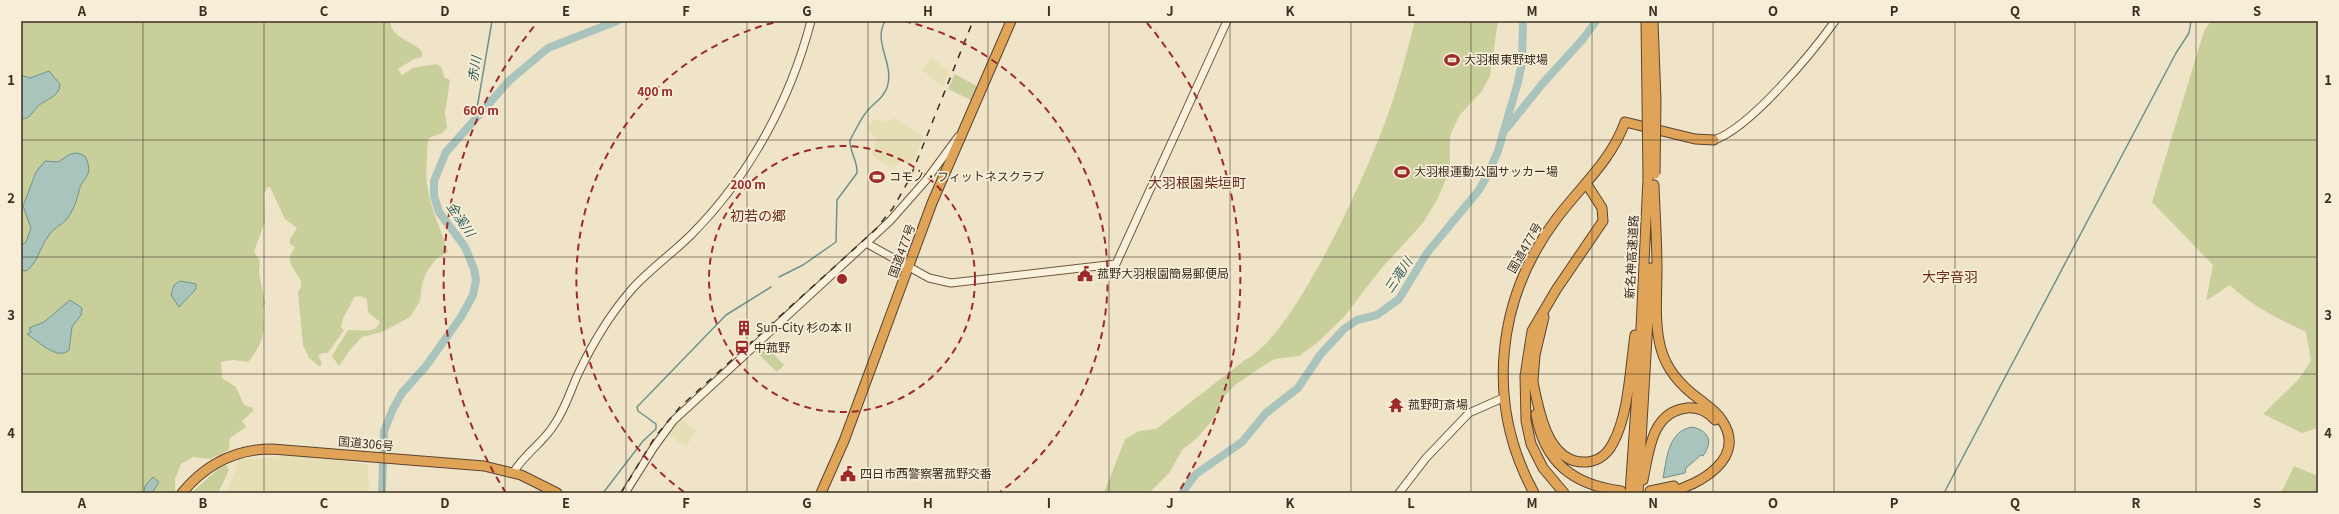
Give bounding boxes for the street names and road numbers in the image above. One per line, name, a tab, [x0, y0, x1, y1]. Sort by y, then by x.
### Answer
street label: 新名神高速道路	[1620, 215, 1641, 299]
street label: 国道477号	[1502, 219, 1545, 276]
street label: 国道477号	[883, 221, 918, 280]
street label: 国道306号	[338, 432, 395, 453]

